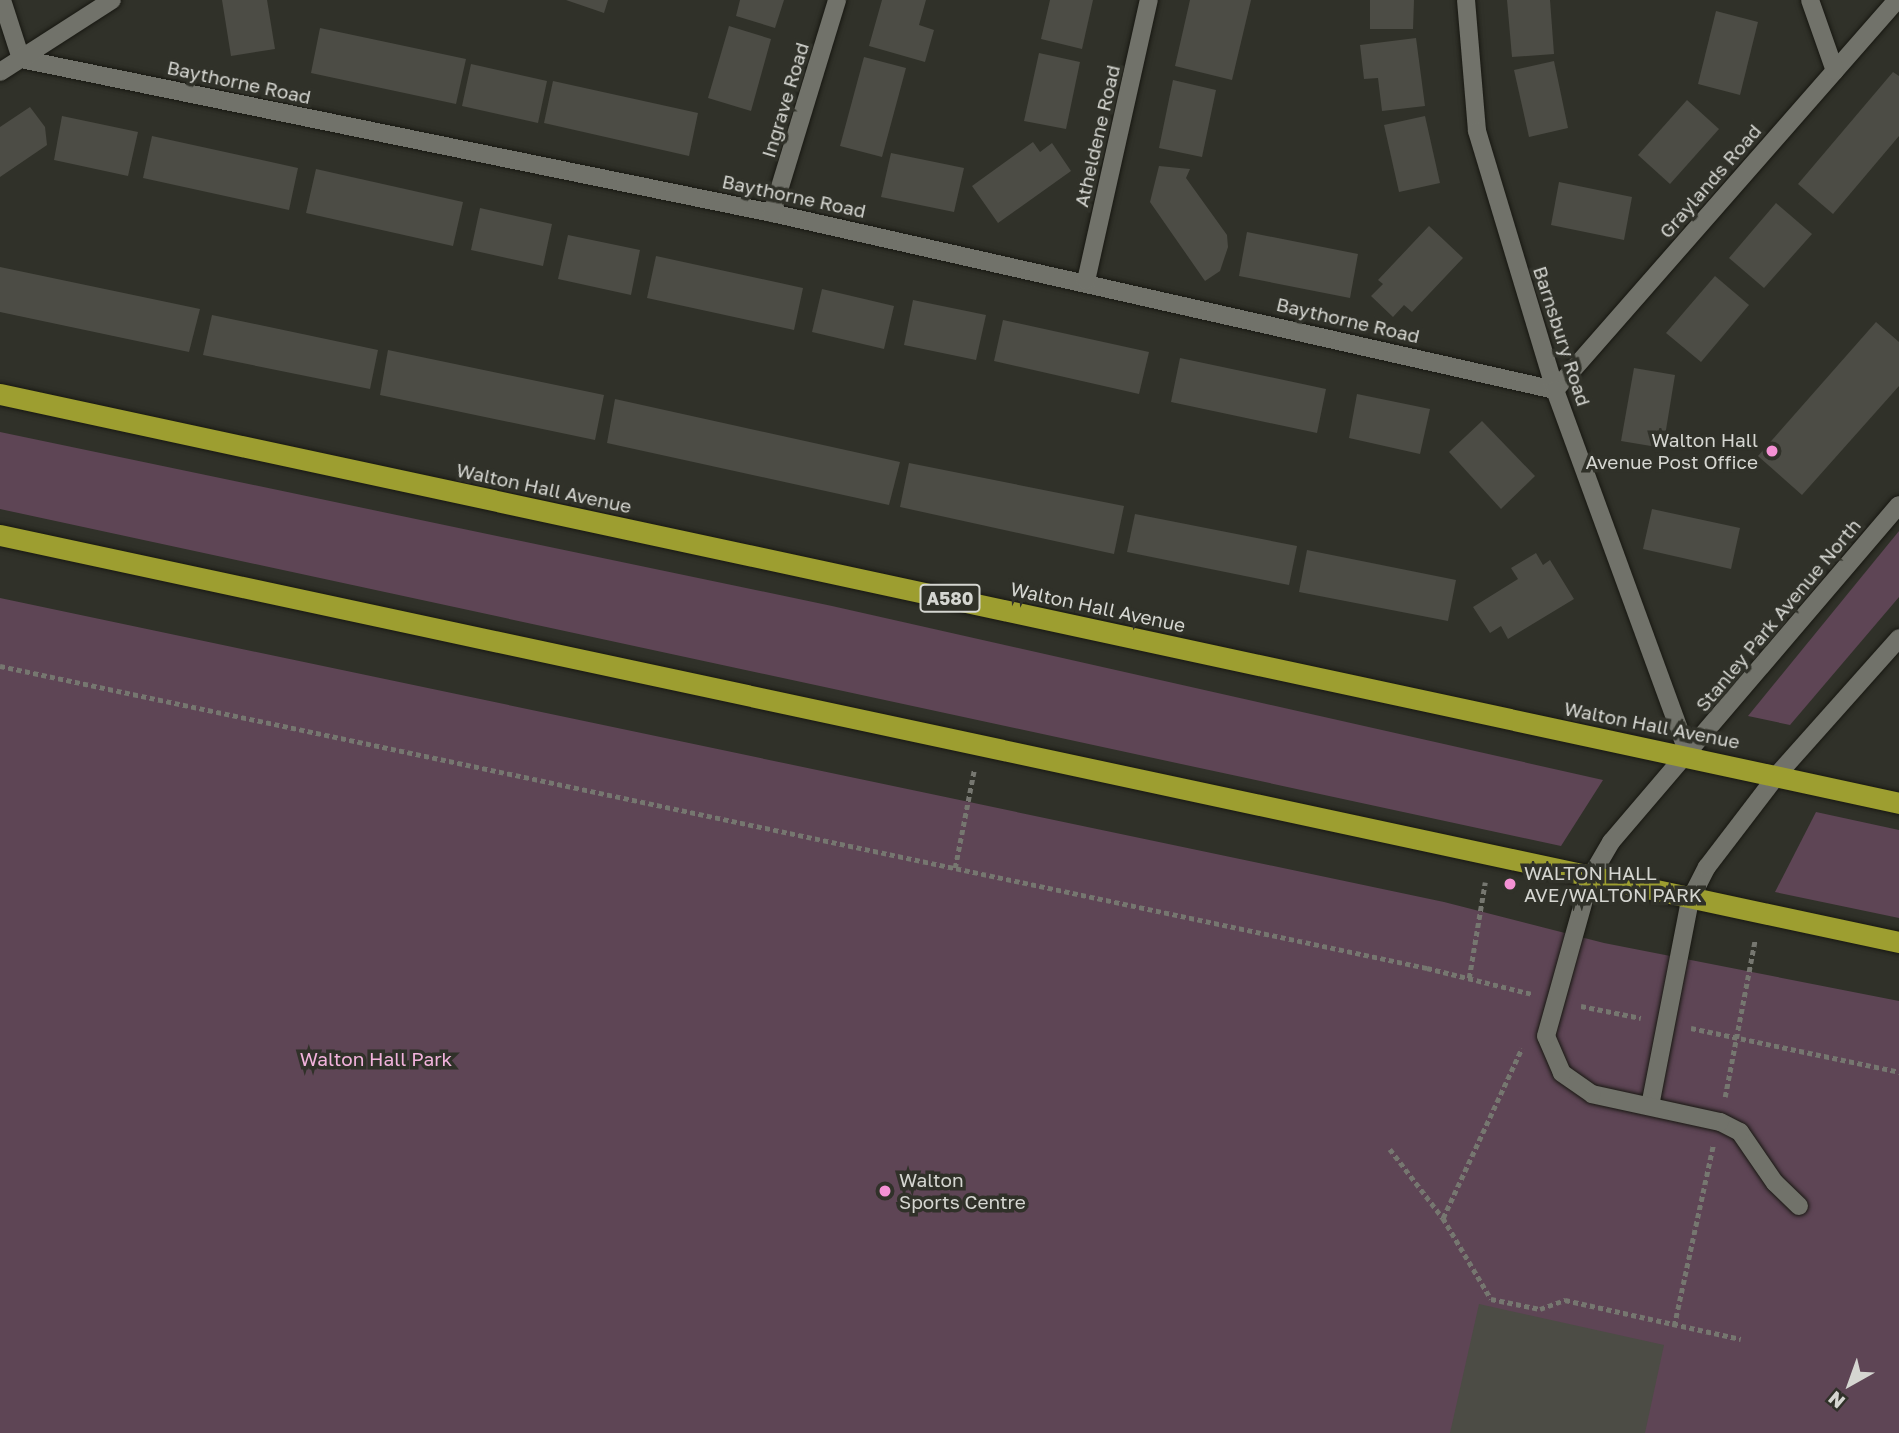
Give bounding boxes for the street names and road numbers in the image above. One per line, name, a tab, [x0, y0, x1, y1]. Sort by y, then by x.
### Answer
street label: Ingrave Road	[757, 40, 813, 160]
street label: Baythorne Road	[165, 56, 313, 108]
street label: Atheldene Road	[1070, 63, 1124, 209]
street label: Graylands Road	[1654, 119, 1766, 243]
street label: Baythorne Road	[720, 170, 868, 222]
street label: Barnsbury Road	[1529, 263, 1595, 409]
street label: Baythorne Road	[1274, 292, 1422, 348]
street label: Walton Hall Avenue	[454, 458, 634, 518]
street label: Stanley Park Avenue North	[1691, 514, 1865, 716]
street label: Walton Hall Avenue	[1008, 577, 1188, 637]
road number: A580	[918, 584, 982, 612]
street label: Walton Hall Avenue	[1562, 697, 1742, 753]

